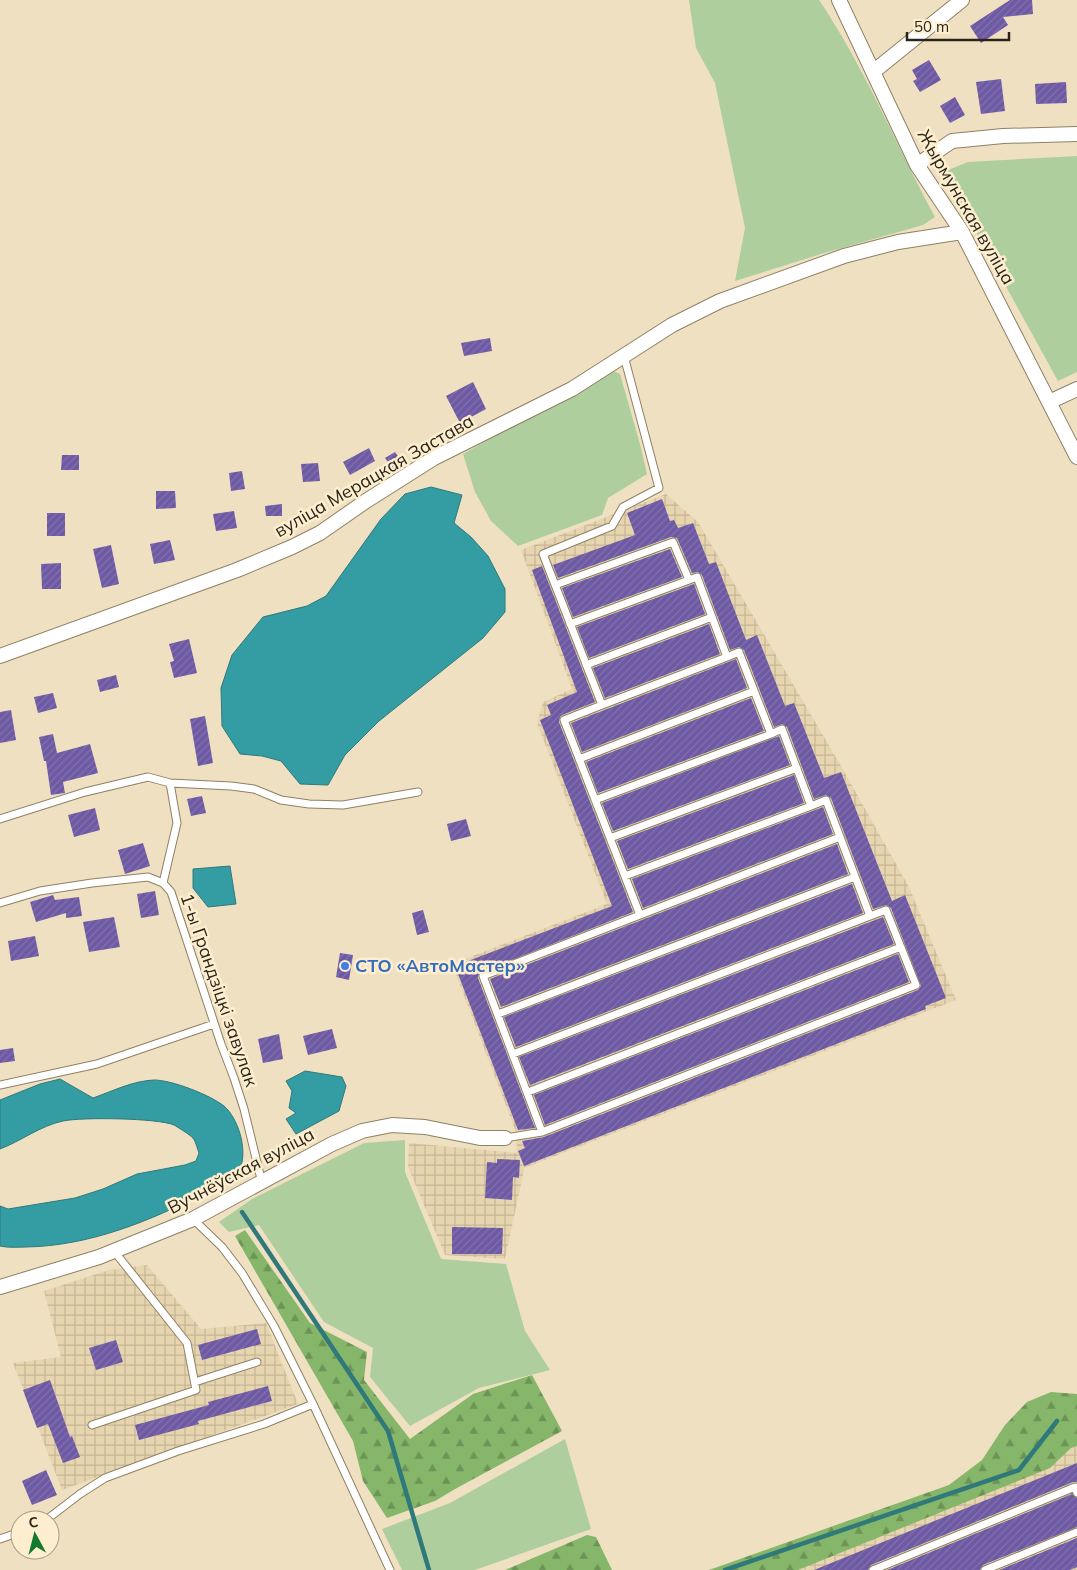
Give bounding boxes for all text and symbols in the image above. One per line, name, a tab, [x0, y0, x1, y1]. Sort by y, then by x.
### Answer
scale bar	[907, 10, 1010, 42]
text: 50 m	[914, 17, 949, 36]
street label: Жырмунская вуліца	[913, 125, 1020, 288]
street label: вуліца Мерацкая Застава	[270, 409, 478, 542]
street label: 1-ы Грандзіцкі завулак	[176, 890, 263, 1090]
place label: СТО «АвтоМастер»	[355, 954, 525, 977]
marker: СТО «АвтоМастер»	[339, 960, 351, 972]
street label: Вучнёўская вуліца	[163, 1122, 318, 1219]
north arrow	[10, 1510, 60, 1560]
text: С	[28, 1513, 39, 1532]

